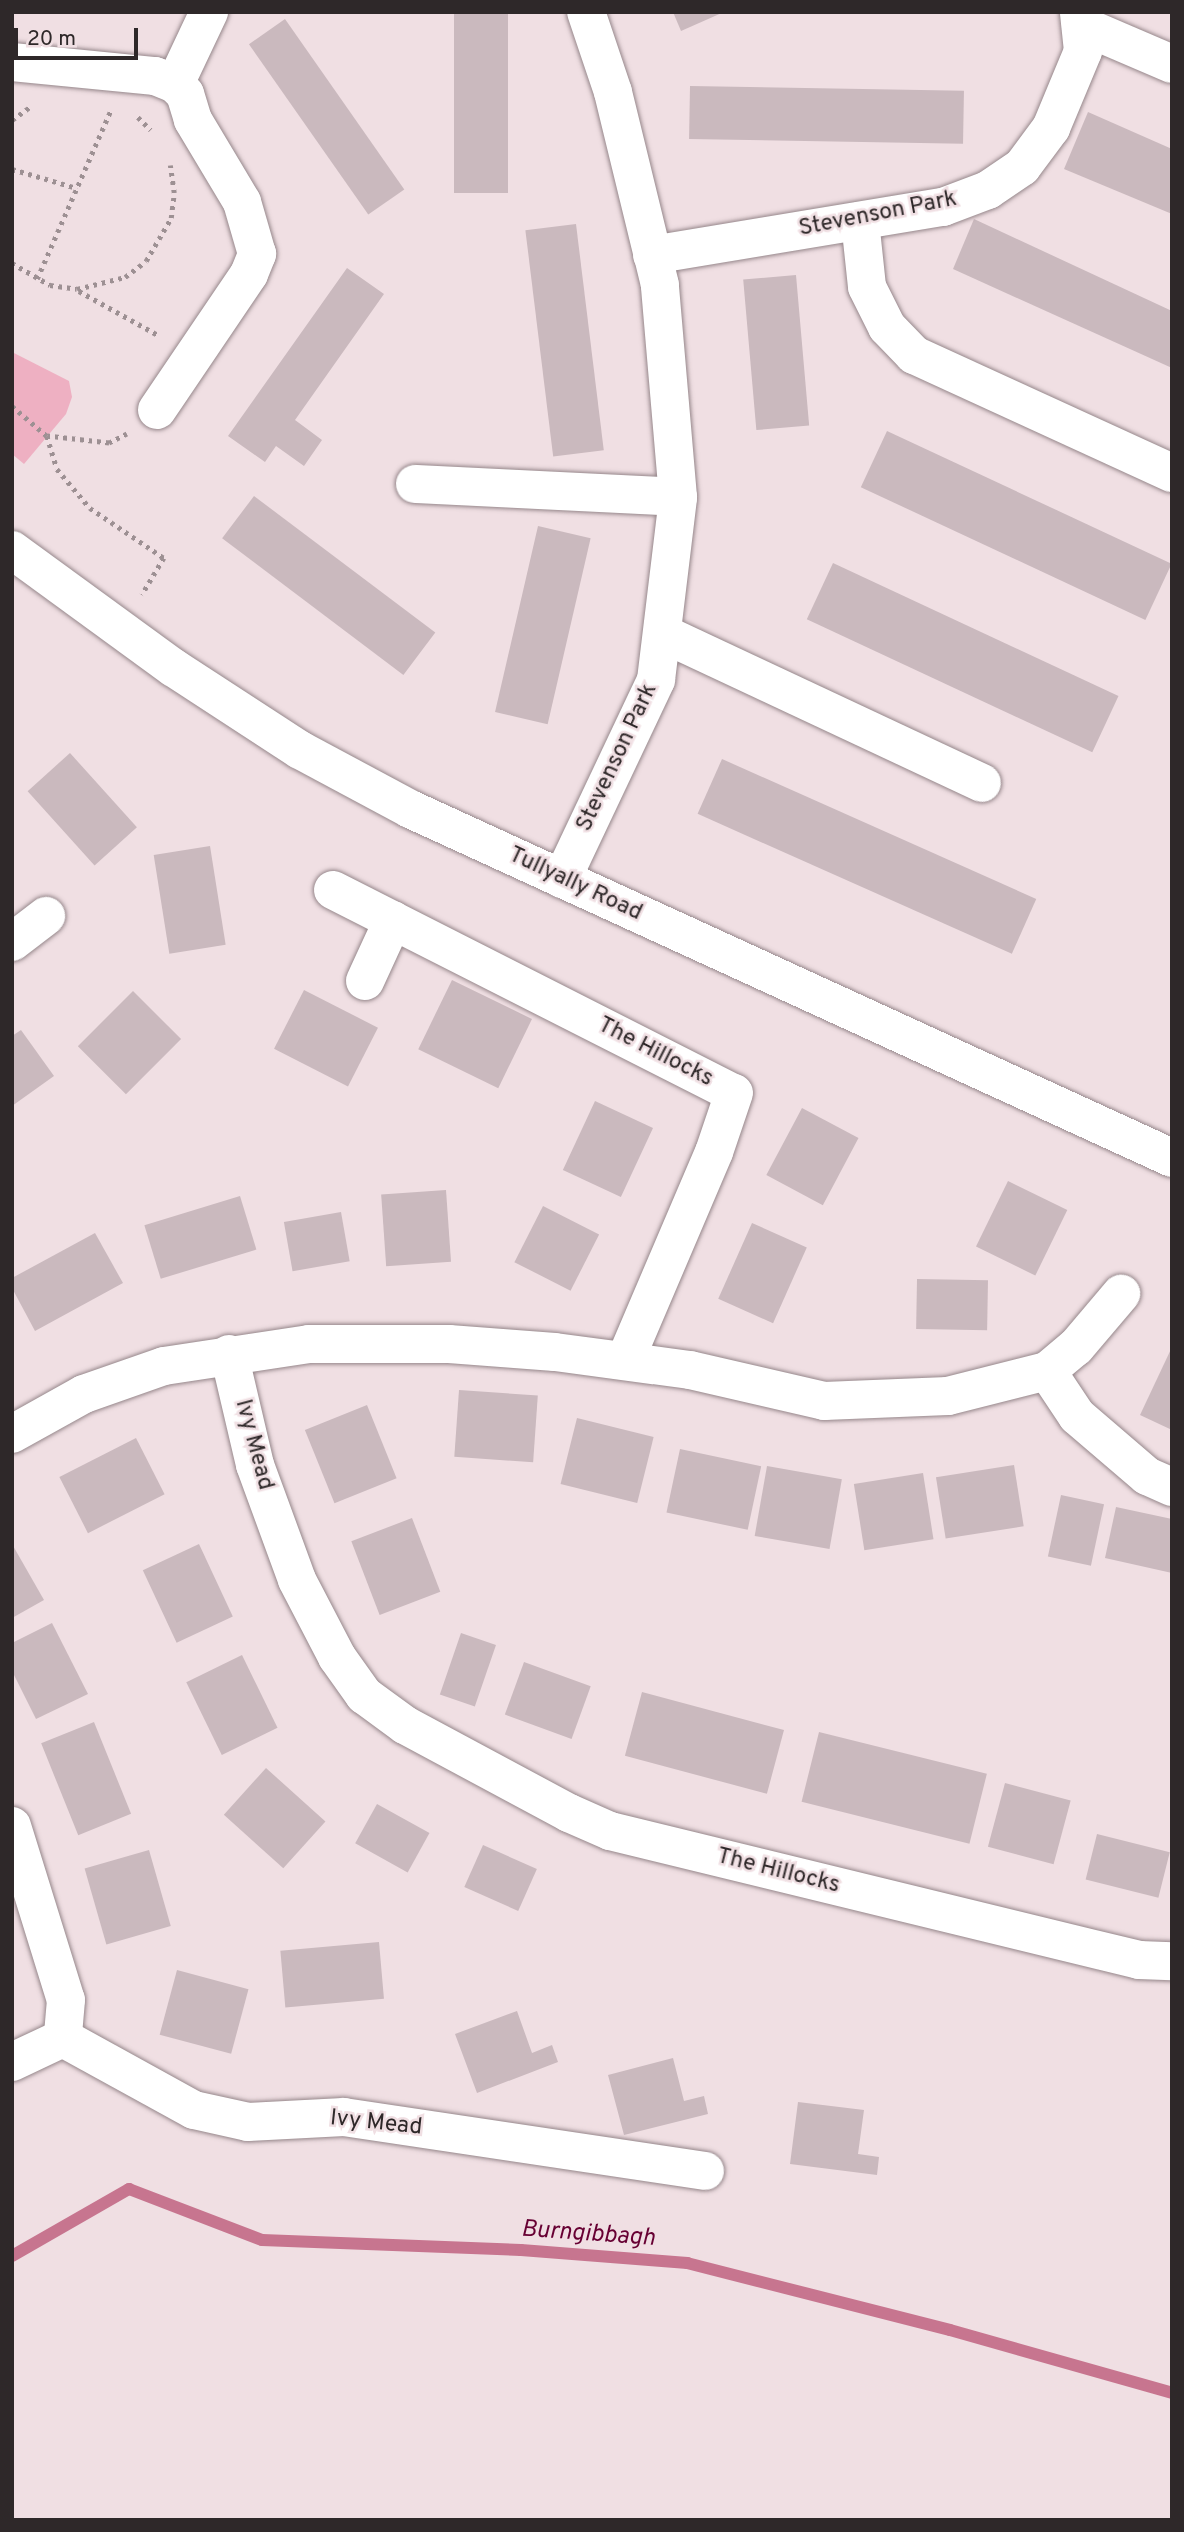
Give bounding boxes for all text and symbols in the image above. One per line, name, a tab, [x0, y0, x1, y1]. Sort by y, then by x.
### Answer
scale bar	[18, 14, 142, 58]
text: 20 m	[27, 26, 76, 53]
street label: Stevenson Park	[797, 186, 959, 244]
street label: Stevenson Park	[572, 680, 664, 836]
street label: Tullyally Road	[504, 842, 646, 928]
street label: The Hillocks	[593, 1012, 717, 1094]
street label: Ivy Mead	[228, 1397, 278, 1493]
street label: The Hillocks	[714, 1843, 842, 1901]
street label: Ivy Mead	[328, 2105, 424, 2143]
water label: Burngibbagh	[520, 2216, 656, 2254]

